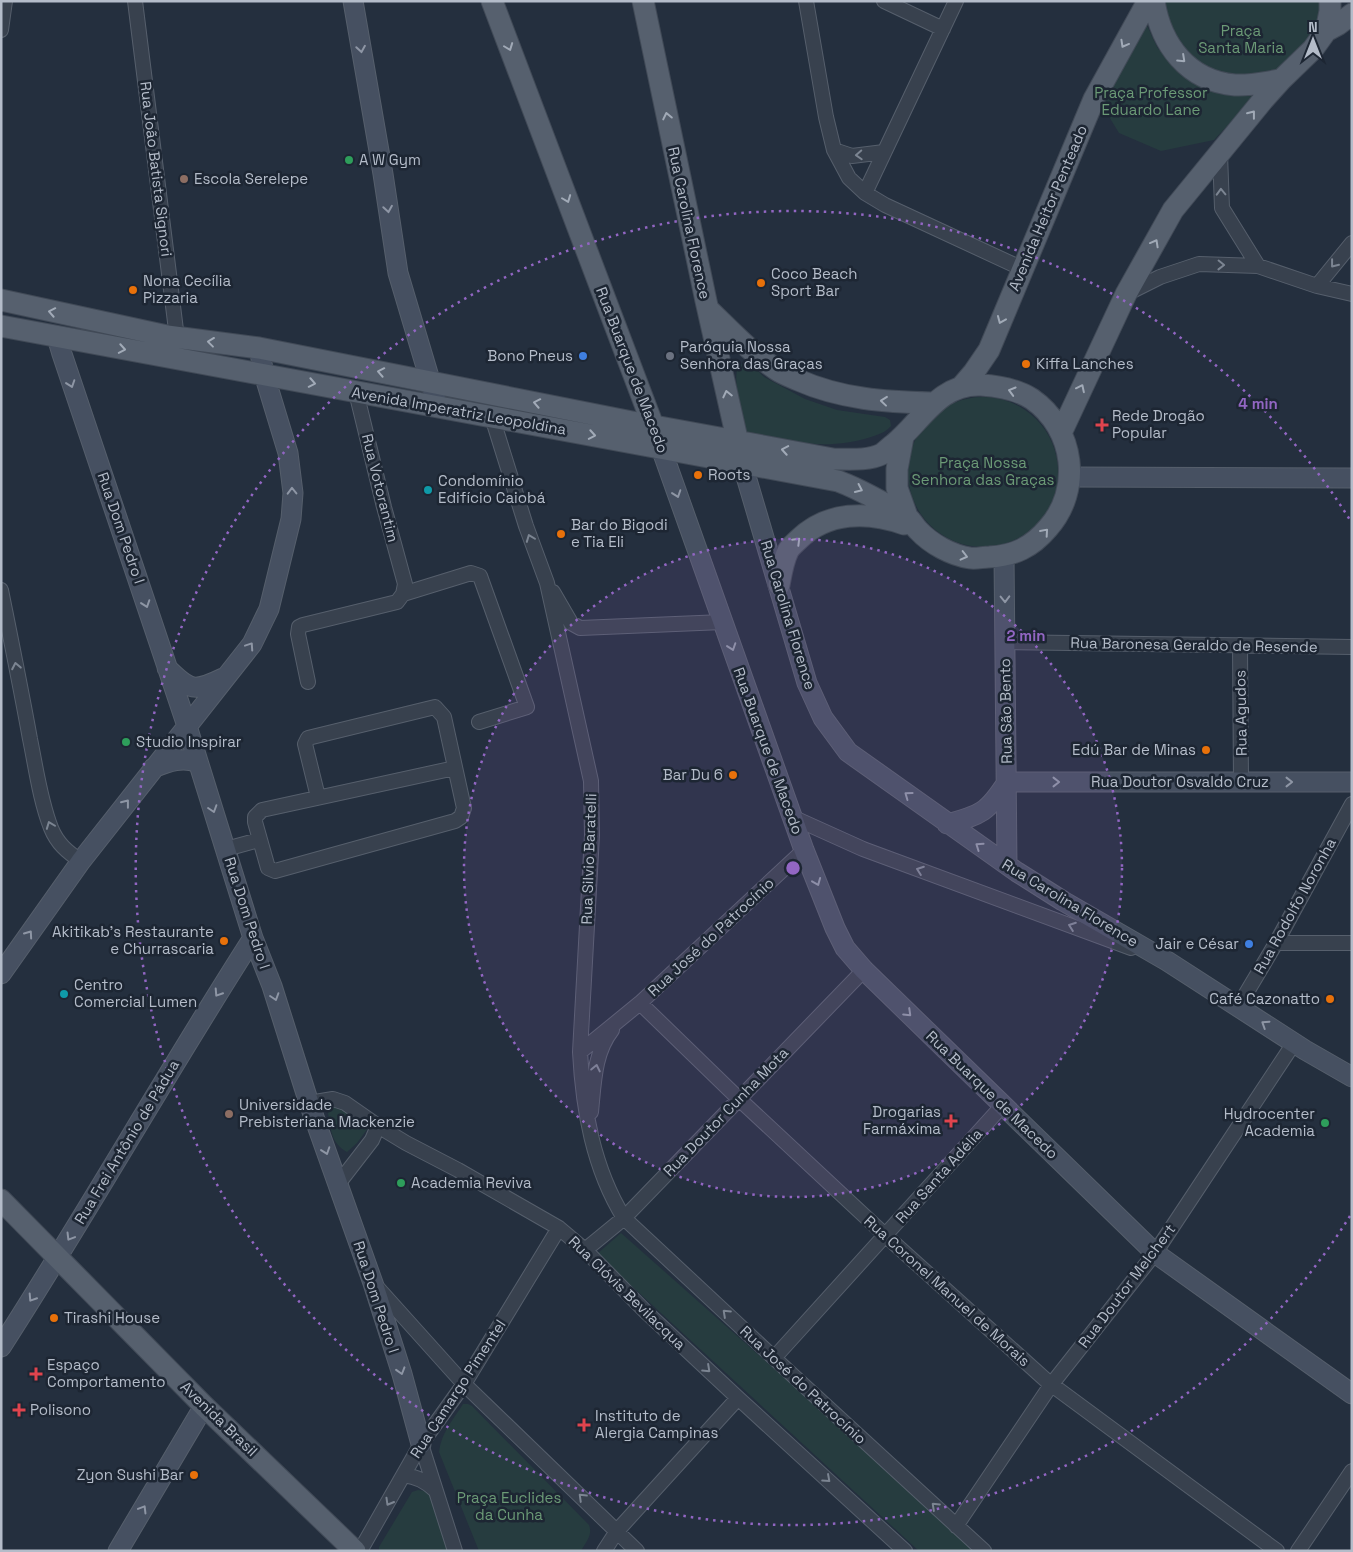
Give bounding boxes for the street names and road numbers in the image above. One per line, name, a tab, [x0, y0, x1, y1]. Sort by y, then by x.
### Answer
street label: Rua João Batista Signori	[136, 80, 177, 258]
street label: Avenida Heitor Penteado	[1004, 122, 1091, 294]
street label: Rua Carolina Florence	[664, 145, 715, 301]
street label: Rua Buarque de Macedo	[592, 284, 673, 456]
street label: Avenida Imperatriz Leopoldina	[350, 382, 568, 439]
street label: Rua Votorantim	[358, 432, 403, 544]
street label: Rua Dom Pedro I	[94, 470, 149, 586]
street label: Rua Carolina Florence	[757, 538, 820, 692]
street label: Rua Baronesa Geraldo de Resende	[1070, 633, 1318, 656]
street label: Rua São Bento	[995, 658, 1016, 764]
street label: Rua Buarque de Macedo	[729, 665, 808, 837]
street label: Rua Agudos	[1230, 670, 1251, 756]
street label: Rua Doutor Osvaldo Cruz	[1091, 772, 1269, 791]
street label: Rua Silvio Baratelli	[577, 793, 600, 925]
street label: Rua Rodolfo Noronha	[1249, 834, 1340, 977]
street label: Rua Dom Pedro I	[220, 854, 275, 971]
street label: Rua Carolina Florence	[999, 854, 1142, 951]
street label: Rua José do Patrocínio	[644, 873, 778, 1000]
street label: Rua Buarque de Macedo	[922, 1027, 1062, 1163]
street label: Rua Doutor Cunha Mota	[659, 1043, 792, 1180]
street label: Rua Frei Antônio de Pádua	[70, 1056, 183, 1227]
street label: Rua Santa Adélia	[891, 1124, 986, 1227]
street label: Rua Coronel Manuel de Morais	[860, 1211, 1034, 1370]
street label: Rua Doutor Melchert	[1074, 1220, 1179, 1351]
street label: Rua Clóvis Bevilacqua	[565, 1232, 690, 1354]
street label: Rua Dom Pedro I	[349, 1238, 404, 1355]
street label: Rua Camargo Pimentel	[406, 1316, 510, 1462]
street label: Rua José do Patrocínio	[736, 1321, 870, 1448]
street label: Avenida Brasil	[177, 1377, 262, 1460]

